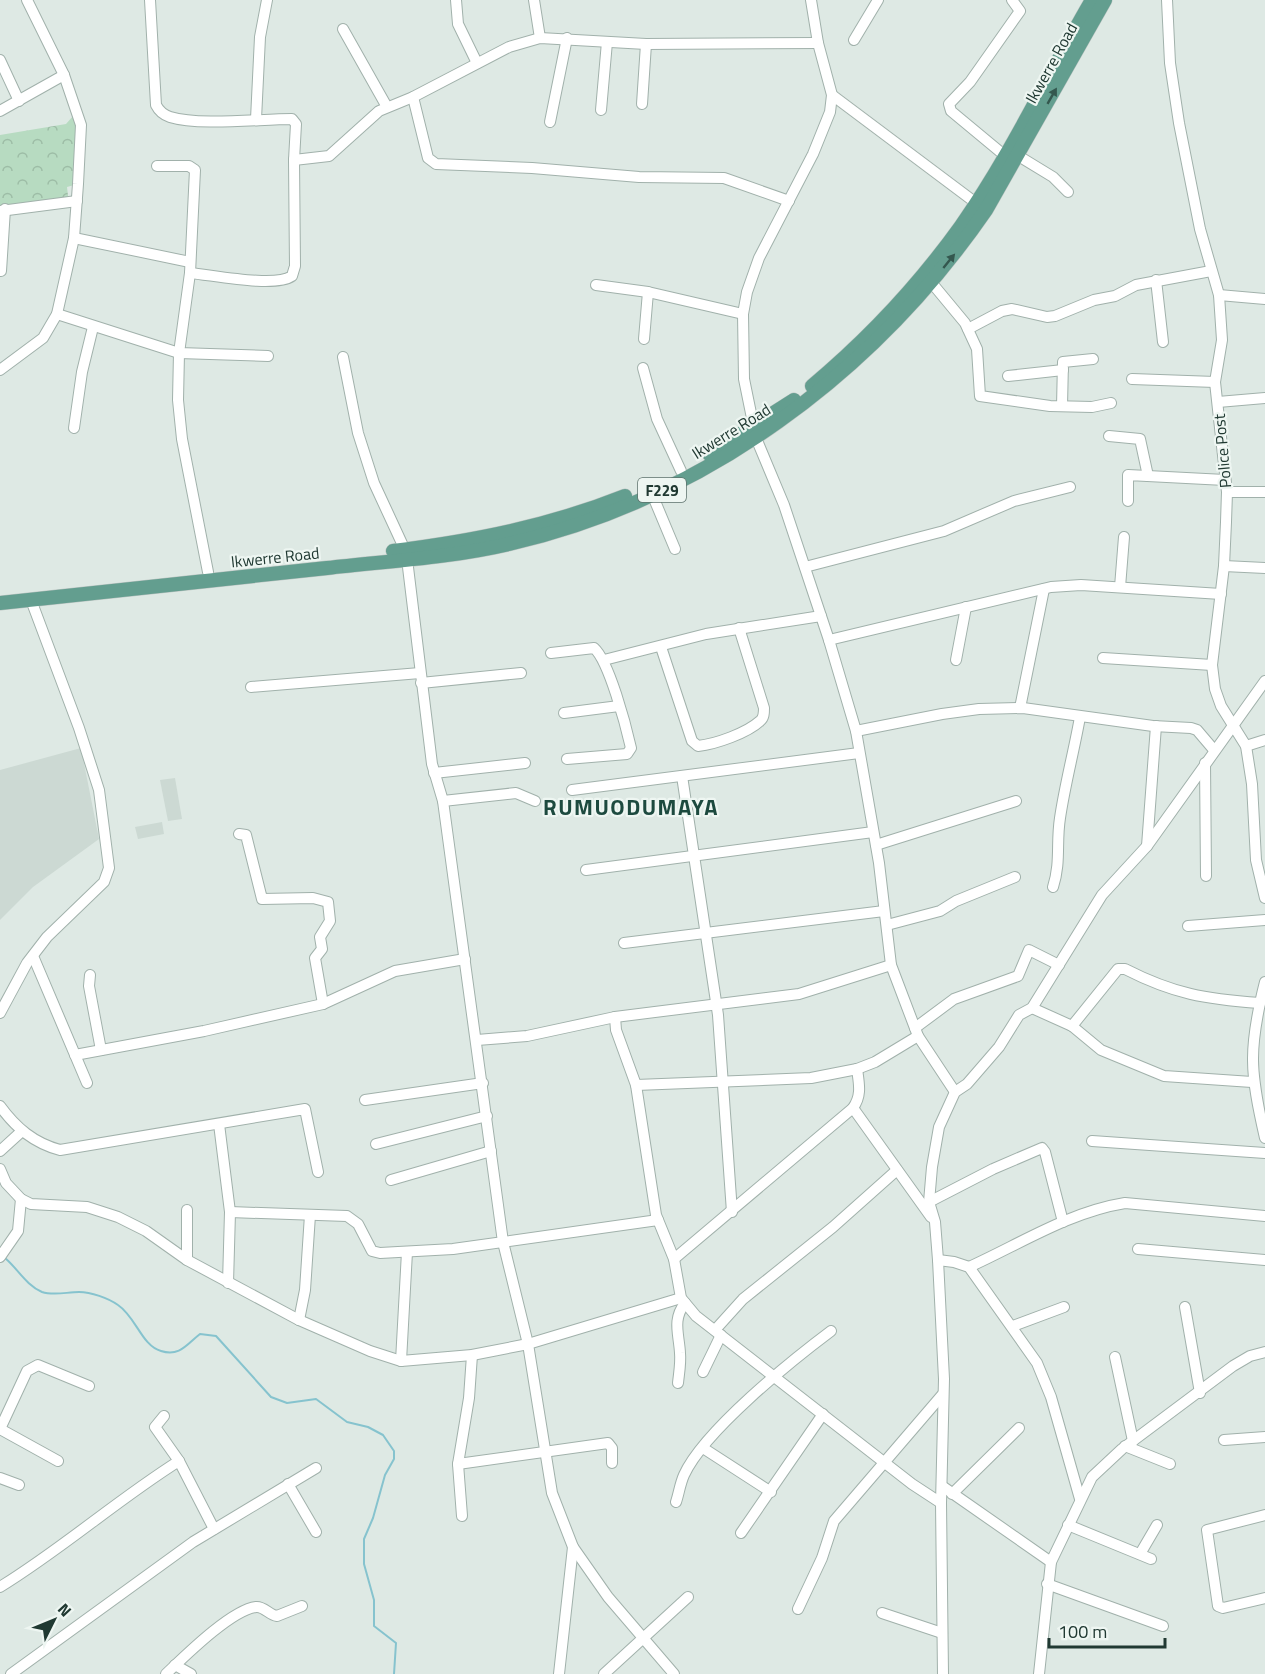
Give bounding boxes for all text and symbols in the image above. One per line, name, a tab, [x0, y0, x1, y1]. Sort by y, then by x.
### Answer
street label: Ikwerre Road	[1019, 18, 1083, 108]
one-way arrow	[1047, 87, 1057, 104]
one-way arrow	[942, 253, 955, 269]
street label: Ikwerre Road	[687, 397, 775, 465]
street label: Police Post	[1207, 412, 1237, 489]
road number: F229	[638, 478, 686, 502]
street label: Ikwerre Road	[230, 540, 320, 574]
district label: RUMUODUMAYA	[543, 790, 719, 824]
north arrow	[24, 1590, 84, 1650]
text: N	[52, 1598, 78, 1622]
scale bar	[1049, 1611, 1164, 1649]
text: 100 m	[1058, 1618, 1107, 1645]

